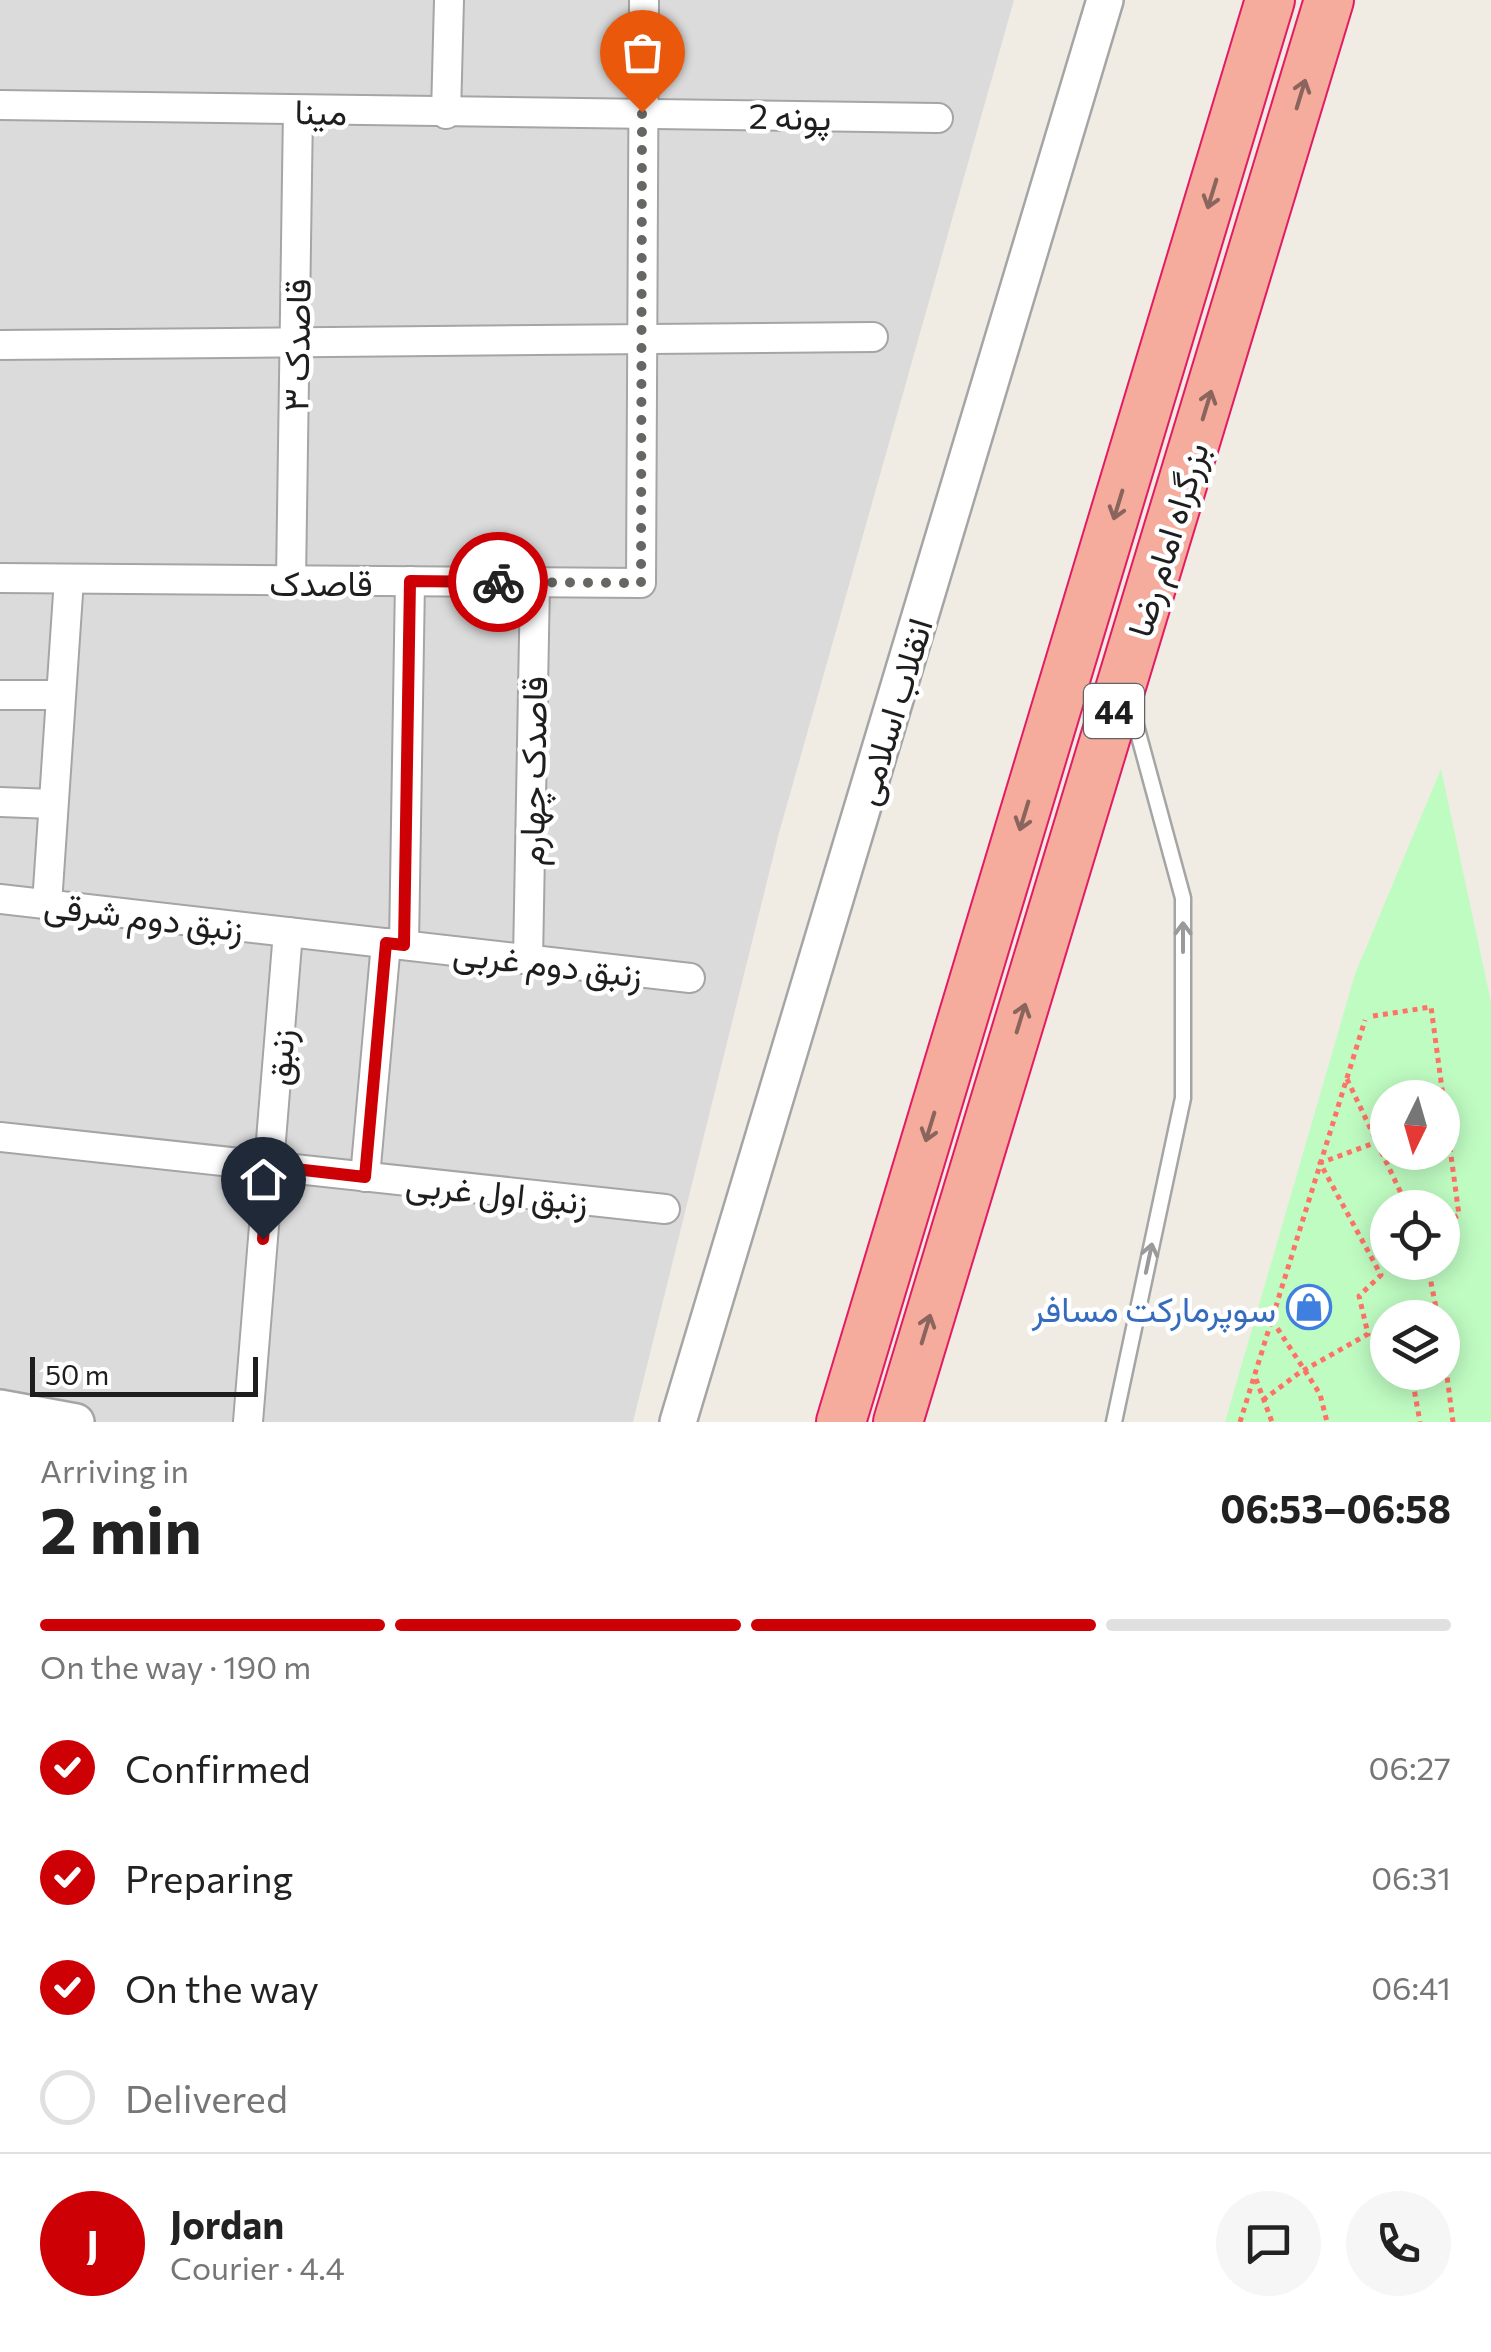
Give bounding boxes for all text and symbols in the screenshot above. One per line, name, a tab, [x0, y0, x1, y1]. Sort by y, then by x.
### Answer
pin	[600, 10, 685, 113]
icon: bag	[615, 25, 670, 80]
one-way arrow	[1293, 79, 1311, 111]
street label: مینا	[294, 88, 348, 133]
street label: پونه 2	[748, 93, 832, 142]
one-way arrow	[1202, 178, 1220, 209]
street label: قاصدک ۳	[272, 278, 318, 412]
one-way arrow	[1199, 390, 1217, 422]
street label: بزرگراه امام رضا	[1116, 437, 1220, 643]
one-way arrow	[1108, 489, 1126, 520]
courier	[448, 532, 548, 632]
icon: bike	[471, 555, 526, 610]
street label: قاصدک	[269, 560, 373, 603]
street label: انقلاب اسلامی	[842, 613, 942, 810]
street label: قاصدک چهارم	[508, 676, 559, 866]
road number: 44	[1084, 684, 1144, 738]
one-way arrow	[1014, 800, 1032, 831]
street label: زنبق دوم شرقی	[41, 881, 246, 953]
one-way arrow	[1174, 921, 1192, 954]
street label: زنبق دوم غربی	[451, 929, 645, 999]
one-way arrow	[1013, 1002, 1031, 1034]
street label: زنبق	[254, 1027, 305, 1087]
north arrow	[1370, 1080, 1460, 1170]
map controls	[1370, 1080, 1460, 1390]
one-way arrow	[920, 1111, 938, 1142]
pin	[221, 1137, 306, 1240]
icon: home	[236, 1152, 291, 1207]
street label: زنبق اول غربی	[403, 1160, 590, 1225]
button: locate	[1370, 1190, 1460, 1280]
one-way arrow	[1141, 1243, 1159, 1275]
shop icon: سوپرمارکت مسافر	[1286, 1284, 1332, 1330]
place label: سوپرمارکت مسافر	[1031, 1286, 1276, 1334]
button: layers	[1370, 1300, 1460, 1390]
one-way arrow	[918, 1313, 936, 1345]
scale bar	[30, 1352, 258, 1396]
text: 50 m	[45, 1357, 109, 1391]
text: Arriving in	[40, 1450, 189, 1490]
text: 06:53–06:58	[1220, 1484, 1451, 1531]
text: 2 min	[40, 1488, 202, 1567]
text: On the way · 190 m	[40, 1646, 311, 1686]
icon: check	[40, 1740, 95, 1795]
text: Confirmed	[125, 1744, 311, 1791]
text: 06:27	[1369, 1747, 1451, 1787]
icon: check	[40, 1850, 95, 1905]
text: Preparing	[125, 1854, 293, 1901]
text: 06:31	[1371, 1857, 1451, 1897]
icon: check	[40, 1960, 95, 2015]
text: On the way	[125, 1964, 319, 2011]
text: 06:41	[1371, 1967, 1451, 2007]
text: Delivered	[125, 2074, 288, 2121]
button: chat	[1216, 2191, 1321, 2296]
button: phone	[1346, 2191, 1451, 2296]
text: Jordan	[170, 2200, 284, 2247]
text: J	[86, 2220, 99, 2267]
text: Courier · 4.4	[170, 2247, 345, 2287]

